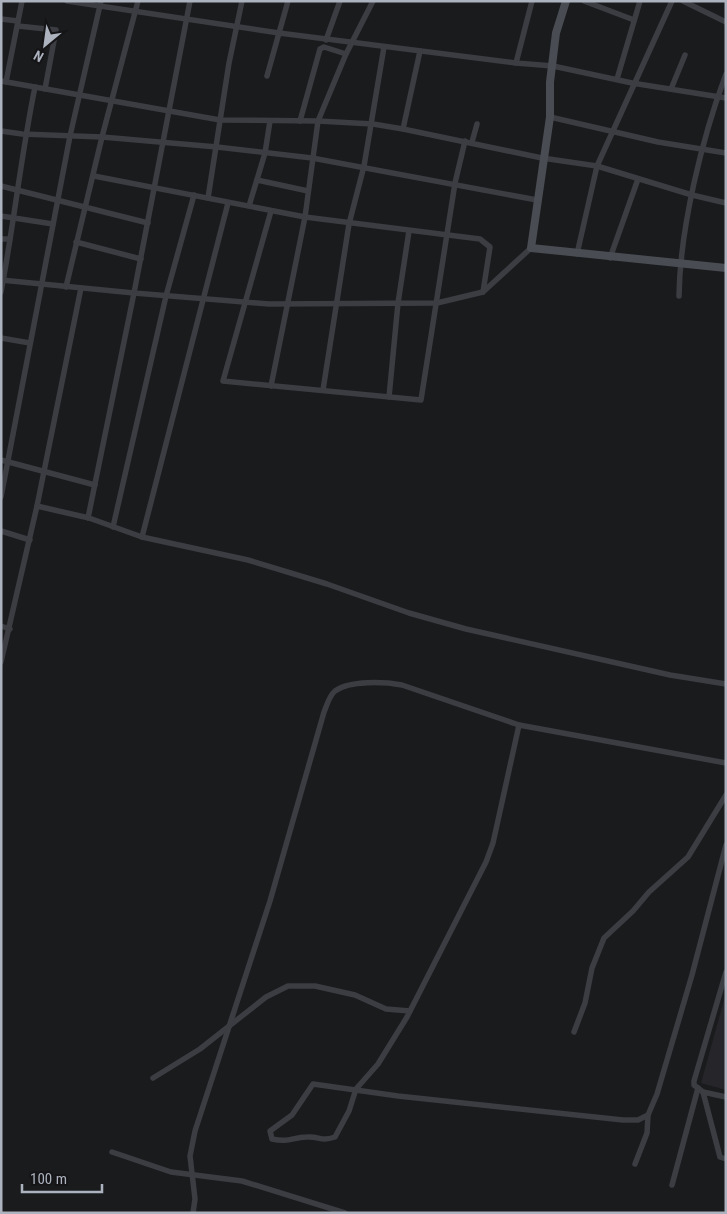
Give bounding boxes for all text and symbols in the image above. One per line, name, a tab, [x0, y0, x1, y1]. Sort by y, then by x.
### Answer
north arrow	[20, 20, 70, 70]
text: N	[31, 47, 46, 65]
scale bar	[22, 1162, 102, 1194]
text: 100 m	[30, 1170, 67, 1188]

